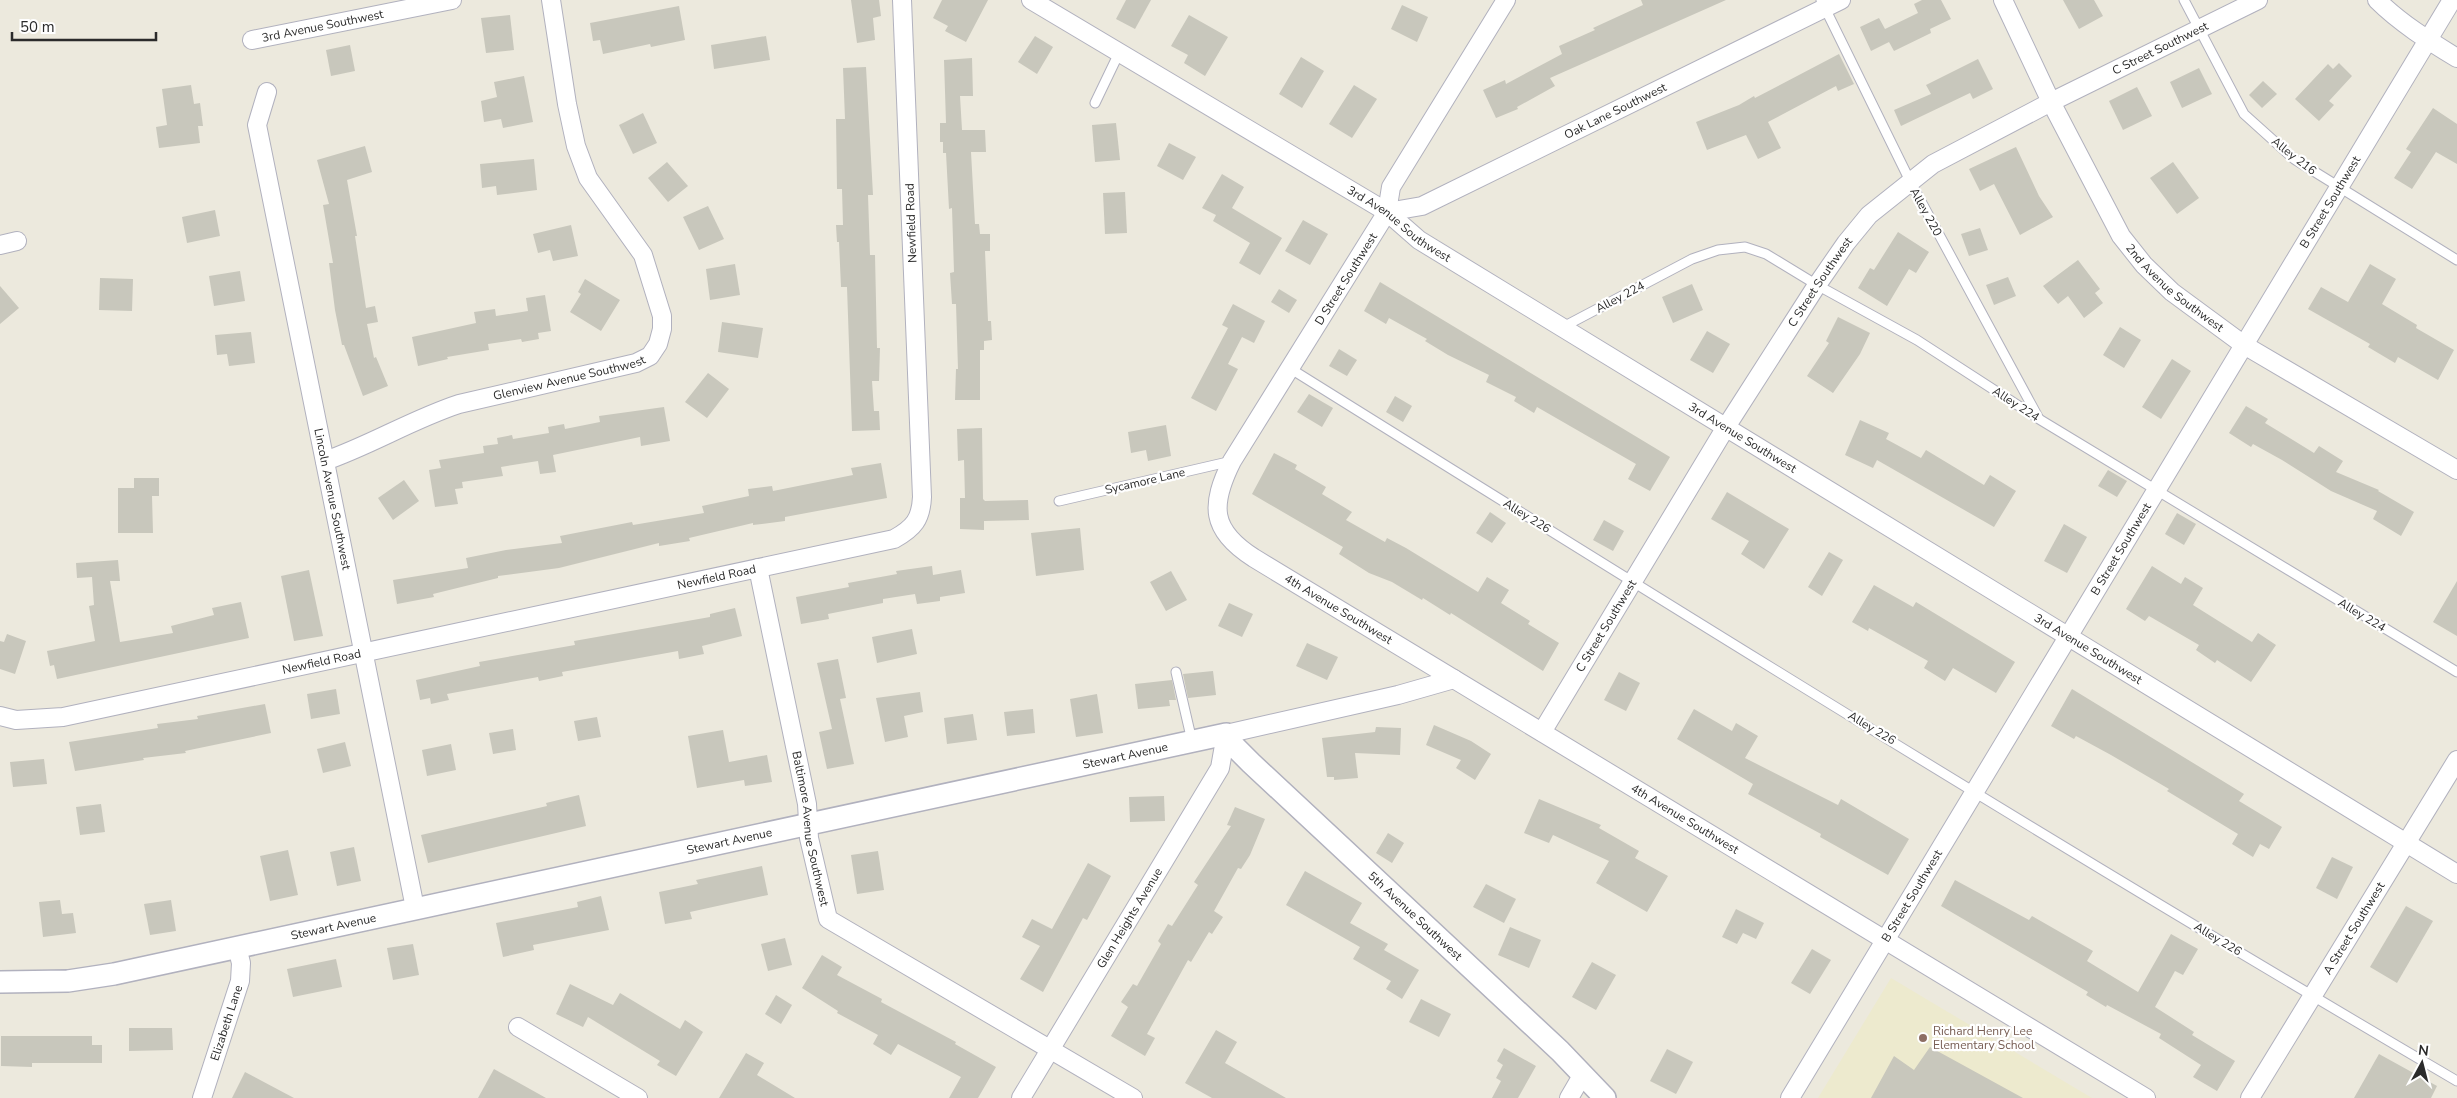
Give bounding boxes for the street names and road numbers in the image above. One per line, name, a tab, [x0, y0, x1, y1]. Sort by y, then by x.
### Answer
street label: 3rd Avenue Southwest	[260, 6, 386, 46]
street label: C Street Southwest	[2109, 17, 2212, 79]
street label: Oak Lane Southwest	[1562, 79, 1670, 143]
street label: Alley 216	[2268, 133, 2320, 179]
street label: B Street Southwest	[2296, 152, 2365, 251]
street label: 3rd Avenue Southwest	[1344, 182, 1455, 266]
street label: Newfield Road	[902, 183, 920, 263]
street label: Alley 220	[1906, 185, 1946, 239]
street label: D Street Southwest	[1311, 229, 1381, 328]
street label: C Street Southwest	[1784, 233, 1856, 330]
street label: 2nd Avenue Southwest	[2122, 240, 2228, 336]
street label: Alley 224	[1593, 278, 1647, 316]
street label: Glenview Avenue Southwest	[492, 351, 649, 404]
street label: Alley 224	[1989, 383, 2043, 425]
street label: 3rd Avenue Southwest	[1686, 399, 1800, 477]
street label: Lincoln Avenue Southwest	[310, 427, 355, 572]
street label: Sycamore Lane	[1103, 464, 1187, 498]
street label: Alley 226	[1500, 495, 1554, 537]
street label: B Street Southwest	[2087, 499, 2155, 598]
street label: Newfield Road	[676, 561, 757, 593]
street label: 4th Avenue Southwest	[1281, 570, 1396, 648]
street label: C Street Southwest	[1572, 576, 1640, 675]
street label: Alley 224	[2335, 595, 2389, 635]
street label: 3rd Avenue Southwest	[2031, 610, 2146, 688]
street label: Newfield Road	[281, 645, 362, 678]
street label: Alley 226	[1845, 708, 1899, 748]
street label: Stewart Avenue	[1081, 739, 1169, 773]
street label: Baltimore Avenue Southwest	[788, 750, 833, 909]
street label: 4th Avenue Southwest	[1628, 780, 1742, 858]
street label: Stewart Avenue	[685, 824, 773, 858]
street label: B Street Southwest	[1878, 846, 1946, 945]
street label: Glen Heights Avenue	[1093, 865, 1166, 971]
street label: 5th Avenue Southwest	[1365, 868, 1466, 964]
street label: A Street Southwest	[2319, 878, 2389, 978]
street label: Stewart Avenue	[289, 910, 378, 944]
street label: Alley 226	[2191, 919, 2245, 959]
street label: Elizabeth Lane	[207, 983, 246, 1063]

